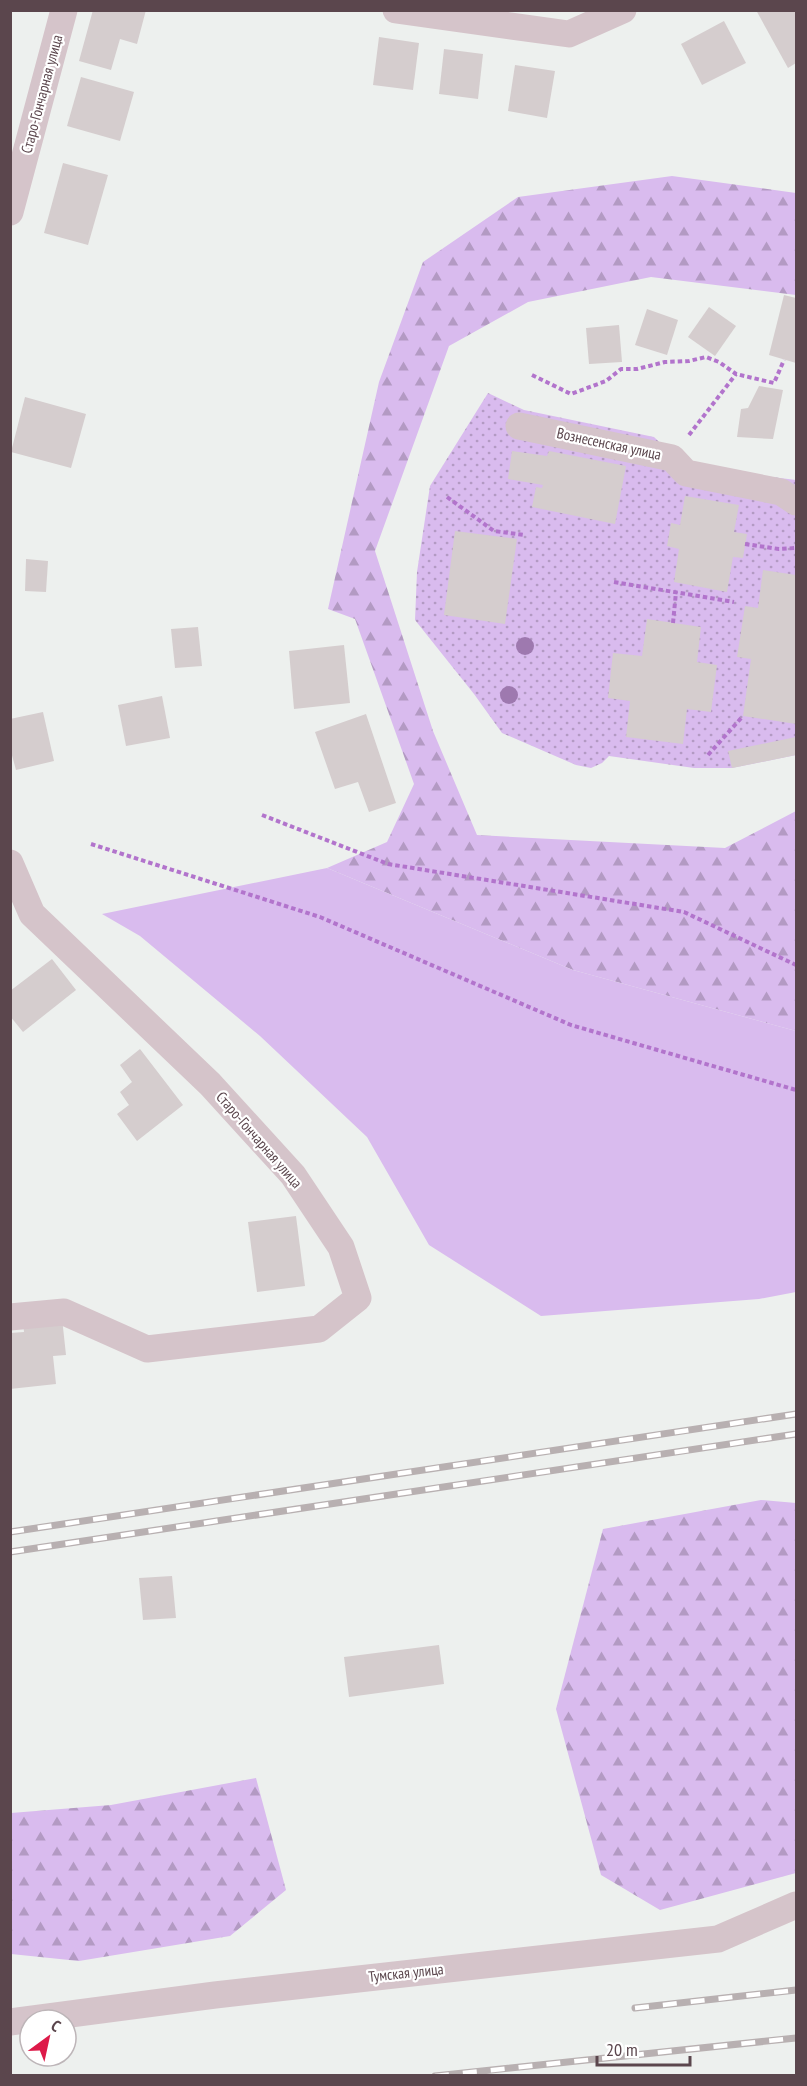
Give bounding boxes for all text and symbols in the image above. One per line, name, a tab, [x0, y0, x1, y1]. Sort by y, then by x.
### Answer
street label: Старо-Гончарная улица	[17, 33, 66, 155]
street label: Вознесенская улица	[555, 423, 663, 464]
street label: Старо-Гончарная улица	[212, 1087, 307, 1192]
street label: Тумская улица	[367, 1959, 444, 1986]
north arrow	[18, 2008, 78, 2068]
text: С	[48, 2015, 65, 2036]
scale bar	[597, 2029, 690, 2067]
text: 20 m	[606, 2038, 638, 2061]

